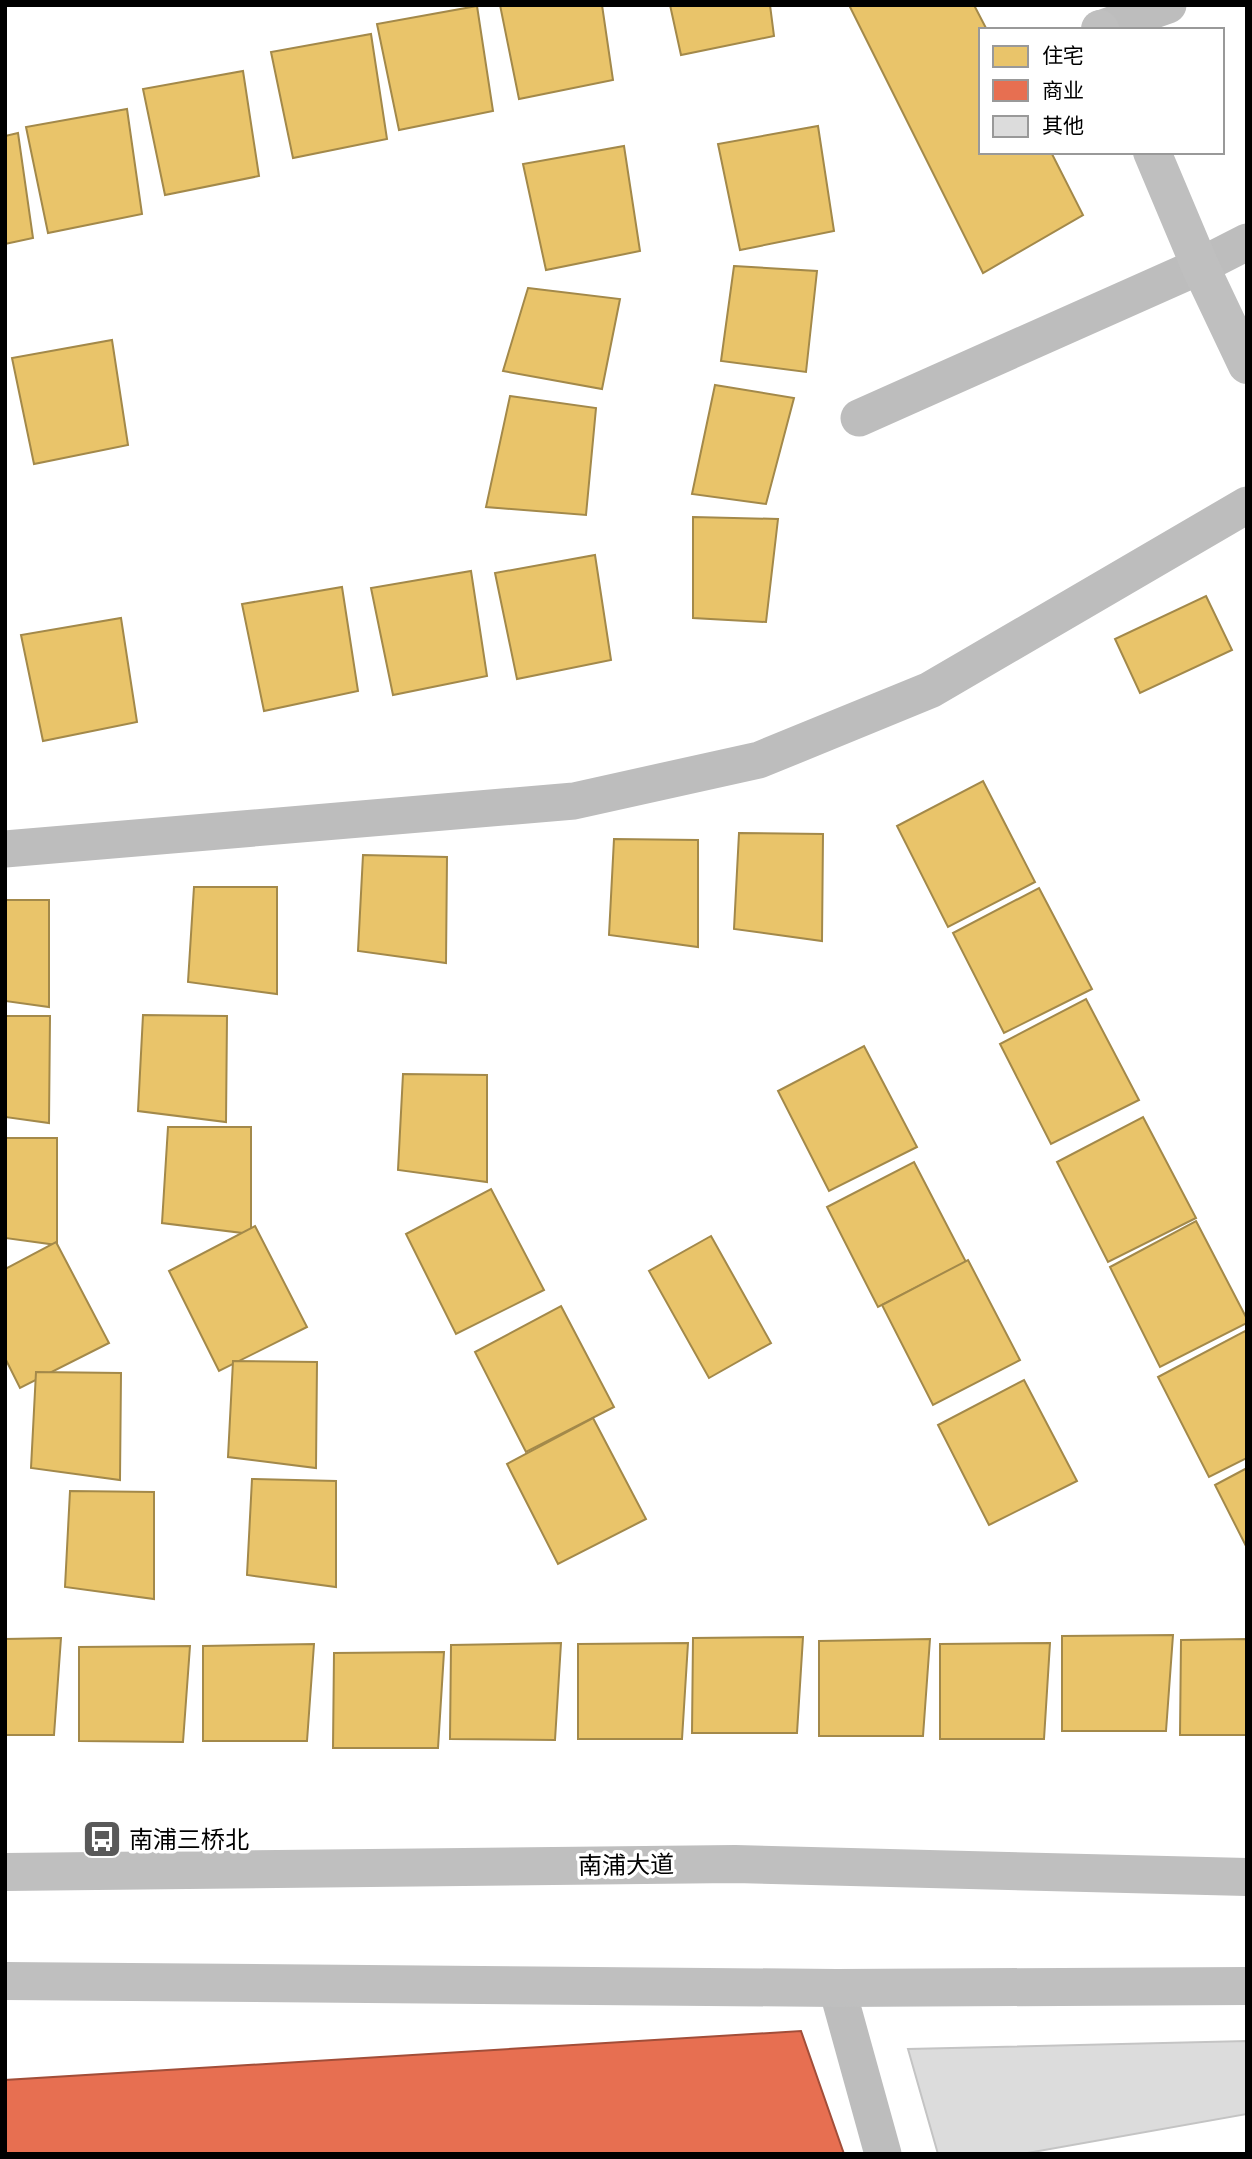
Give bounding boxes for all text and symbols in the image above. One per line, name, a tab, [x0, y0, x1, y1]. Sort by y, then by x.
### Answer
legend	[979, 28, 1224, 154]
text: 住宅	[1042, 41, 1084, 71]
text: 商业	[1042, 76, 1084, 106]
text: 其他	[1042, 111, 1084, 141]
bus stop icon: 南浦三桥北	[81, 1818, 123, 1860]
place label: 南浦三桥北	[129, 1822, 249, 1857]
street label: 南浦大道	[578, 1847, 674, 1883]

